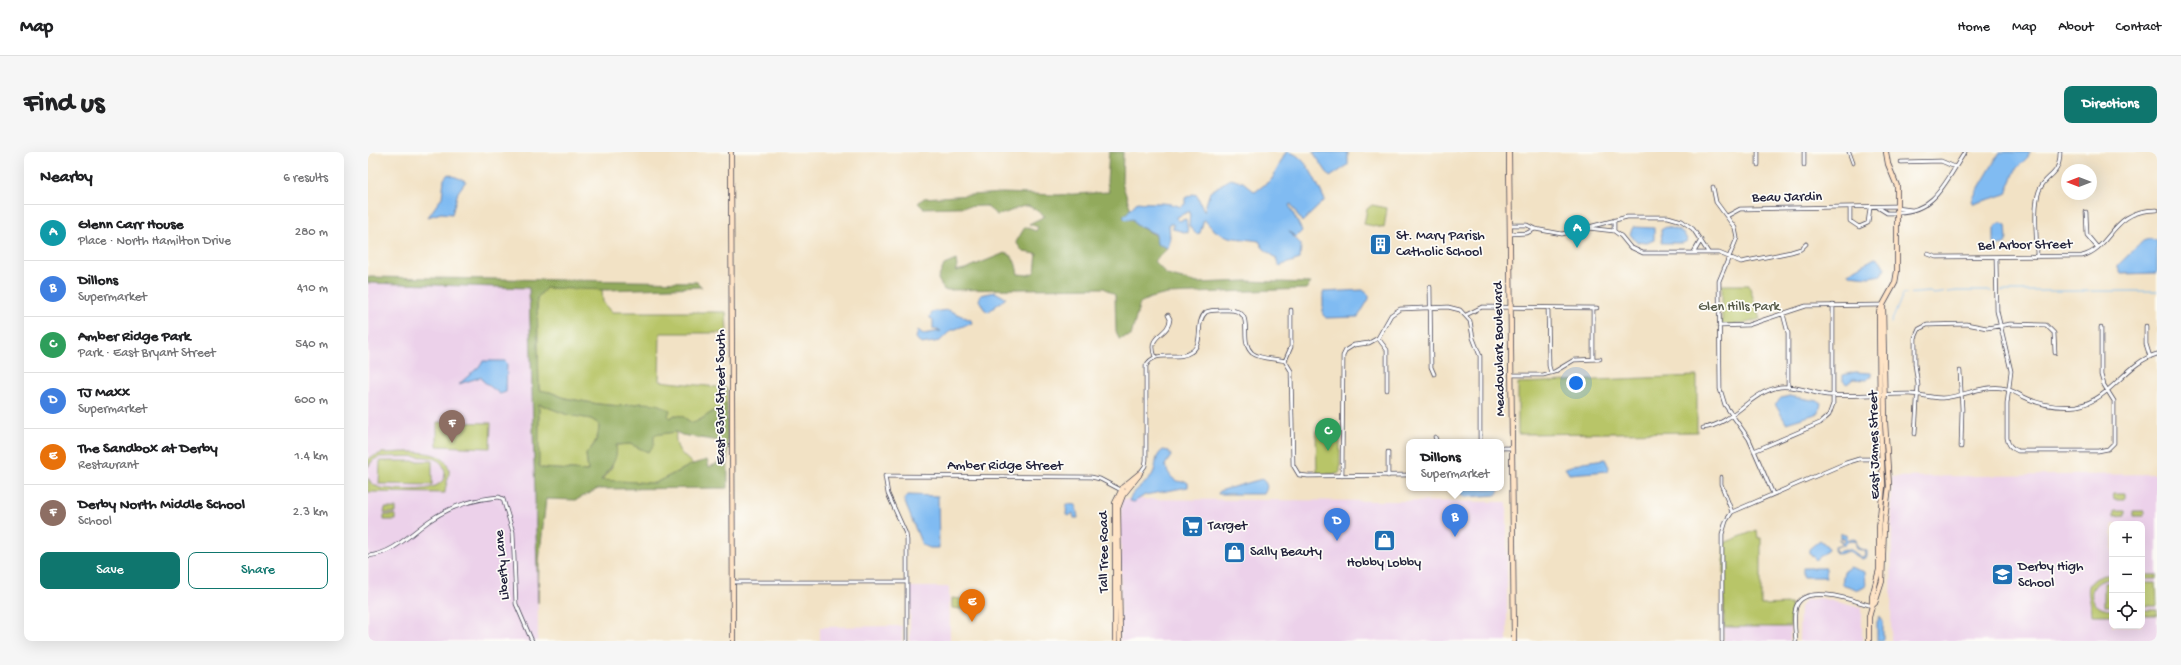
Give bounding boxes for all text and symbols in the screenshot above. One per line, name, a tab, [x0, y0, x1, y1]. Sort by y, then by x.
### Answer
text: Map	[20, 16, 53, 39]
text: Home	[1958, 19, 1990, 36]
text: Map	[2012, 19, 2036, 36]
text: About	[2058, 19, 2094, 36]
text: Contact	[2116, 19, 2161, 36]
button: Directions	[2064, 86, 2157, 123]
text: Find us	[24, 88, 104, 121]
north arrow	[2061, 164, 2097, 200]
text: Nearby	[40, 168, 93, 188]
text: 6 results	[283, 171, 328, 186]
street label: Beau Jardin	[1751, 189, 1823, 207]
pin: A	[1564, 215, 1590, 248]
text: Glenn Carr House	[78, 216, 184, 234]
text: A	[49, 225, 57, 240]
text: 280 m	[295, 225, 328, 240]
place label: St. Mary Parish Catholic School	[1396, 228, 1485, 261]
building icon: St. Mary Parish Catholic School	[1368, 231, 1394, 257]
text: Place · North Hamilton Drive	[78, 234, 231, 249]
street label: Bel Arbor Street	[1977, 237, 2074, 255]
text: Dillons	[78, 272, 118, 290]
street label: Meadowlark Boulevard	[1490, 280, 1510, 417]
text: B	[50, 281, 56, 296]
text: 410 m	[297, 281, 328, 296]
text: Supermarket	[78, 290, 147, 305]
park label: Glen Hills Park	[1698, 299, 1781, 316]
text: Amber Ridge Park	[78, 328, 190, 346]
street label: East 63rd Street South	[713, 329, 730, 465]
text: C	[49, 337, 57, 352]
text: 540 m	[295, 337, 328, 352]
text: Park · East Bryant Street	[78, 346, 216, 361]
your location	[1566, 373, 1586, 393]
text: TJ Maxx	[78, 384, 130, 402]
street label: East James Street	[1866, 389, 1884, 500]
text: D	[49, 393, 57, 408]
text: 600 m	[294, 393, 328, 408]
text: Supermarket	[78, 402, 147, 417]
pin: F	[439, 410, 465, 443]
pin: C	[1315, 418, 1341, 451]
popup	[1406, 439, 1504, 491]
text: The Sandbox at Derby	[78, 440, 218, 458]
text: E	[49, 449, 57, 464]
text: 1.4 km	[294, 449, 328, 464]
text: Dillons	[1421, 449, 1461, 467]
text: Restaurant	[78, 458, 138, 473]
street label: Amber Ridge Street	[947, 458, 1064, 475]
text: Supermarket	[1421, 467, 1489, 482]
text: Derby North Middle School	[78, 496, 245, 514]
pin: B	[1442, 504, 1468, 537]
text: F	[50, 505, 56, 520]
text: 2.3 km	[293, 505, 328, 520]
pin: D	[1324, 508, 1350, 541]
street label: Tall Tree Road	[1096, 510, 1113, 594]
supermarket icon: Target	[1180, 513, 1206, 539]
text: School	[78, 514, 112, 529]
place label: Target	[1207, 518, 1248, 535]
map controls	[2109, 521, 2145, 629]
button: +	[2109, 521, 2145, 557]
street label: Liberty Lane	[491, 528, 515, 601]
shop icon: Hobby Lobby	[1371, 528, 1397, 554]
shop icon: Sally Beauty	[1222, 539, 1248, 565]
place label: Sally Beauty	[1250, 544, 1322, 561]
button: Save	[40, 552, 180, 589]
button: Share	[188, 552, 328, 589]
place label: Hobby Lobby	[1347, 555, 1421, 572]
button: −	[2109, 557, 2145, 593]
place label: Derby High School	[2017, 559, 2084, 592]
school or university icon: Derby High School	[1989, 562, 2015, 588]
pin: E	[959, 589, 985, 622]
button: locate	[2109, 593, 2145, 629]

